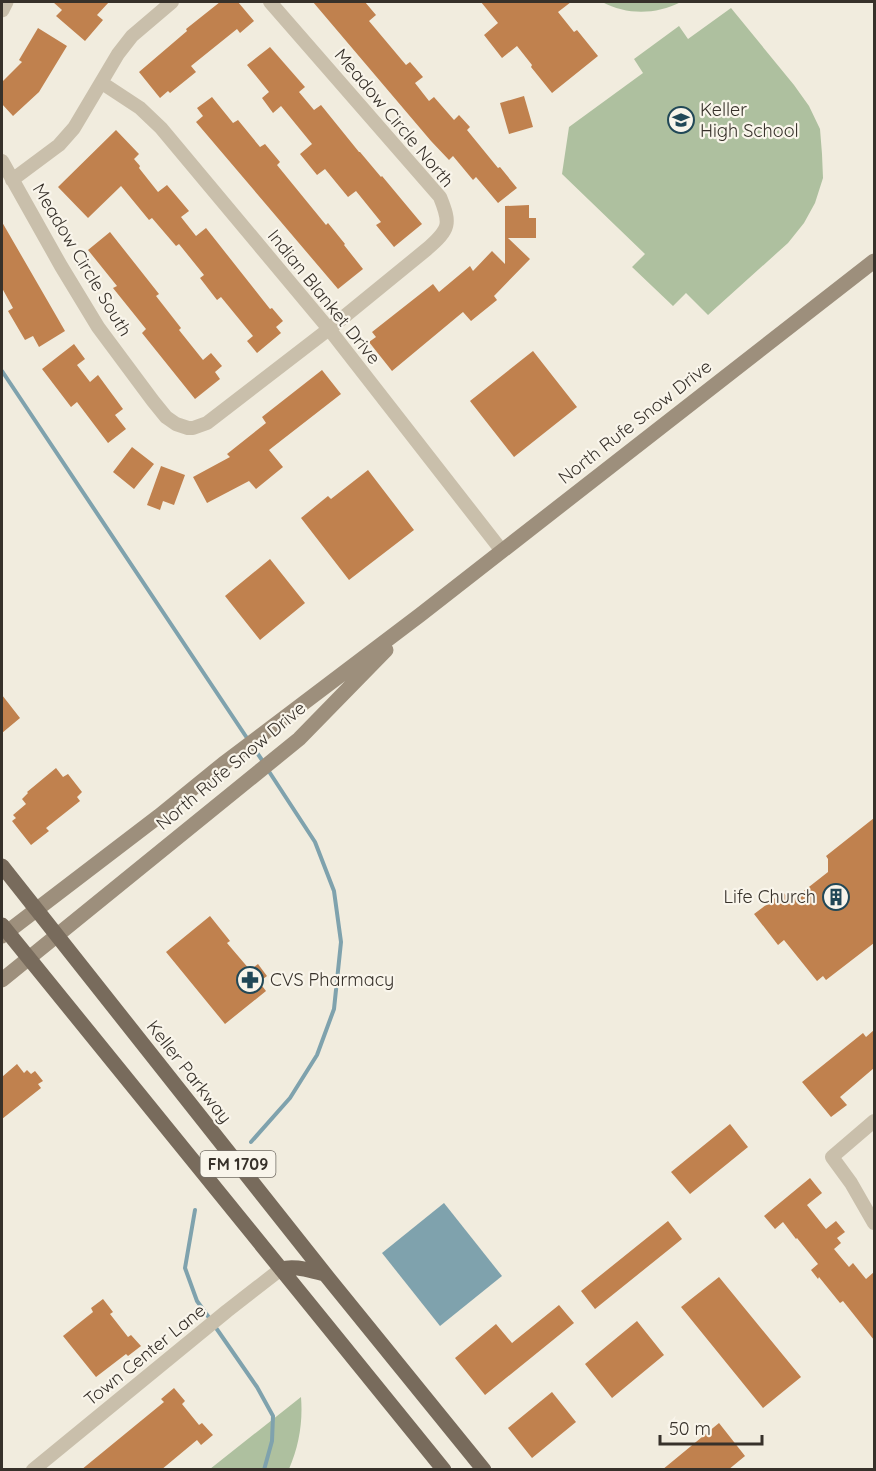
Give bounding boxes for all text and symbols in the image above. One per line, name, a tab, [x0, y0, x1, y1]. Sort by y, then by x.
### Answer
street label: Meadow Circle North	[330, 44, 459, 192]
place label: Keller High School	[700, 98, 799, 142]
school or university icon: Keller High School	[666, 105, 696, 135]
street label: Meadow Circle South	[28, 179, 137, 340]
street label: Indian Blanket Drive	[263, 225, 386, 369]
street label: North Rufe Snow Drive	[553, 355, 716, 489]
street label: North Rufe Snow Drive	[151, 696, 310, 835]
building icon: Life Church	[821, 882, 851, 912]
place label: Life Church	[723, 885, 816, 908]
pharmacy icon: CVS Pharmacy	[235, 965, 265, 995]
place label: CVS Pharmacy	[270, 968, 394, 991]
street label: Keller Parkway	[142, 1015, 237, 1128]
road number: FM 1709	[200, 1151, 276, 1177]
street label: Town Center Lane	[79, 1299, 210, 1411]
scale bar	[660, 1408, 762, 1446]
text: 50 m	[669, 1417, 711, 1440]

